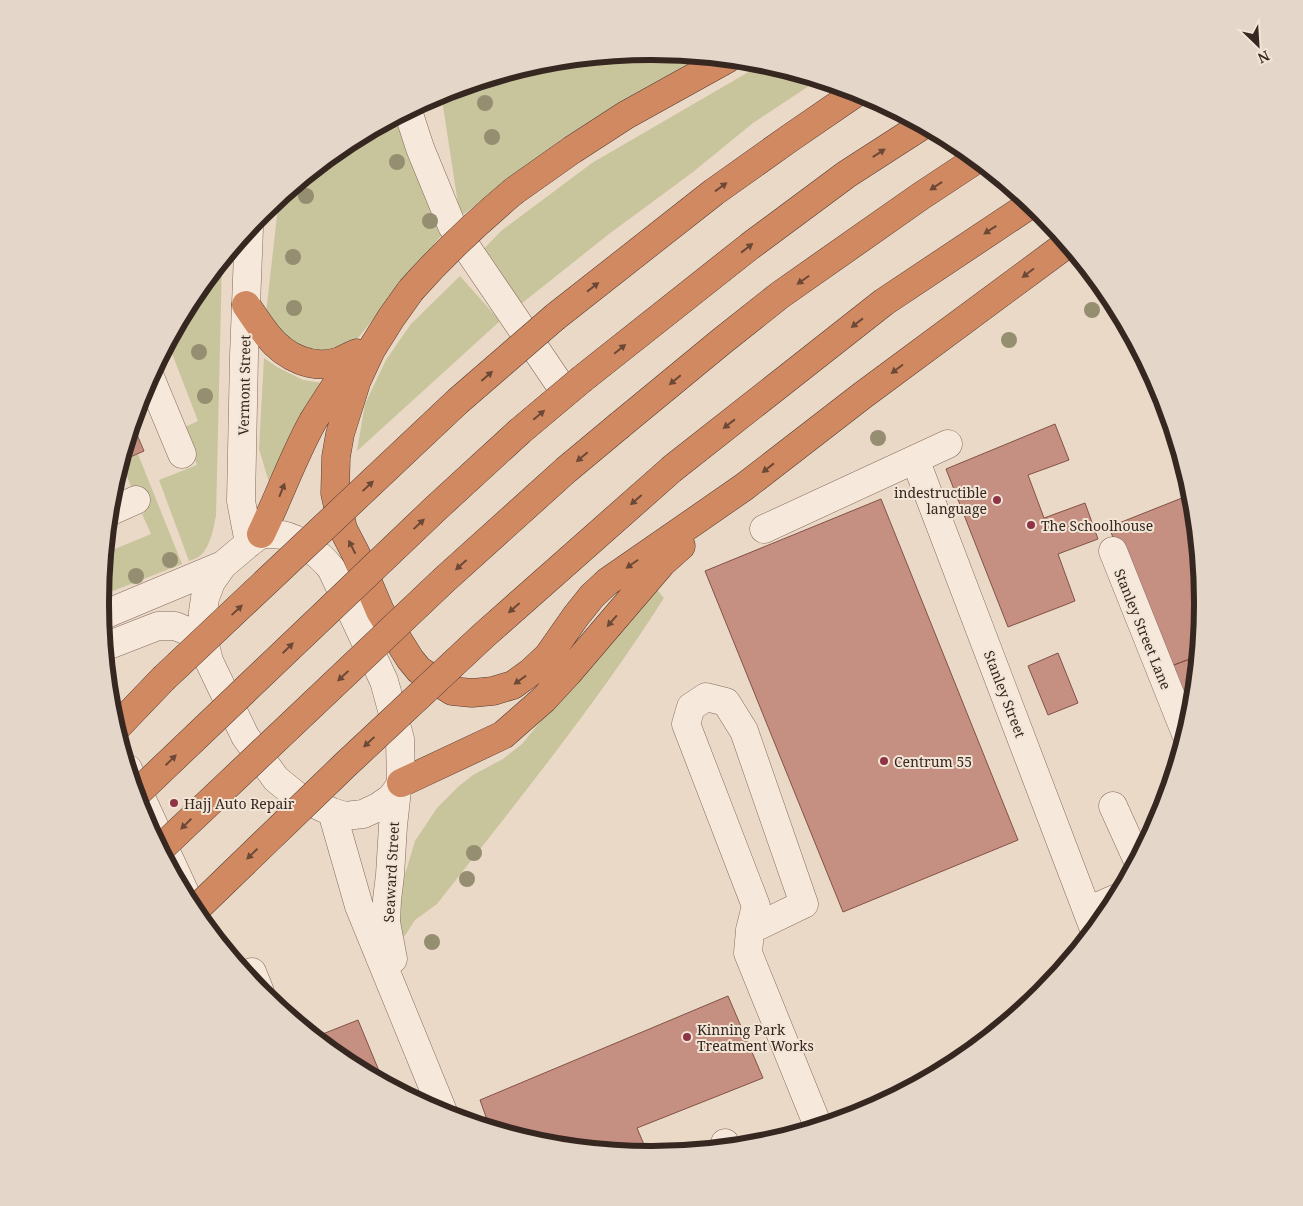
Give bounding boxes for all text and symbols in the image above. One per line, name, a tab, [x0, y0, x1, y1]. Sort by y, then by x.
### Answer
north arrow	[1233, 20, 1283, 70]
text: N	[1255, 46, 1273, 68]
one-way arrow	[873, 149, 886, 158]
one-way arrow	[715, 182, 728, 192]
one-way arrow	[929, 182, 943, 191]
one-way arrow	[983, 226, 996, 235]
one-way arrow	[740, 243, 753, 254]
one-way arrow	[1022, 267, 1035, 278]
one-way arrow	[797, 274, 810, 285]
one-way arrow	[587, 281, 600, 292]
one-way arrow	[850, 318, 863, 329]
street label: Vermont Street	[234, 334, 254, 435]
one-way arrow	[613, 343, 626, 354]
one-way arrow	[890, 364, 904, 374]
one-way arrow	[481, 371, 493, 382]
one-way arrow	[669, 374, 681, 385]
one-way arrow	[533, 409, 545, 421]
one-way arrow	[723, 418, 736, 429]
one-way arrow	[576, 451, 589, 462]
one-way arrow	[762, 463, 775, 474]
one-way arrow	[361, 480, 373, 492]
one-way arrow	[278, 483, 286, 497]
place label: indestructible language	[894, 483, 987, 518]
marker: indestructible language	[991, 494, 1003, 506]
one-way arrow	[630, 495, 643, 506]
place label: The Schoolhouse	[1041, 516, 1153, 535]
one-way arrow	[413, 518, 425, 530]
marker: The Schoolhouse	[1025, 519, 1037, 531]
one-way arrow	[348, 540, 356, 554]
one-way arrow	[456, 559, 468, 571]
one-way arrow	[625, 559, 639, 569]
street label: Stanley Street Lane	[1110, 566, 1176, 692]
one-way arrow	[509, 602, 521, 614]
one-way arrow	[231, 604, 243, 616]
one-way arrow	[607, 615, 618, 628]
one-way arrow	[282, 642, 294, 654]
street label: Stanley Street	[980, 648, 1030, 740]
one-way arrow	[337, 670, 349, 682]
one-way arrow	[514, 674, 527, 685]
one-way arrow	[364, 736, 376, 748]
place label: Centrum 55	[894, 752, 972, 771]
one-way arrow	[165, 754, 177, 766]
marker: Centrum 55	[878, 755, 890, 767]
place label: Hajj Auto Repair	[184, 794, 295, 813]
marker: Hajj Auto Repair	[168, 797, 180, 809]
one-way arrow	[181, 817, 193, 829]
street label: Seaward Street	[379, 821, 403, 923]
one-way arrow	[246, 848, 258, 860]
place label: Kinning Park Treatment Works	[697, 1020, 814, 1055]
marker: Kinning Park Treatment Works	[681, 1031, 693, 1043]

